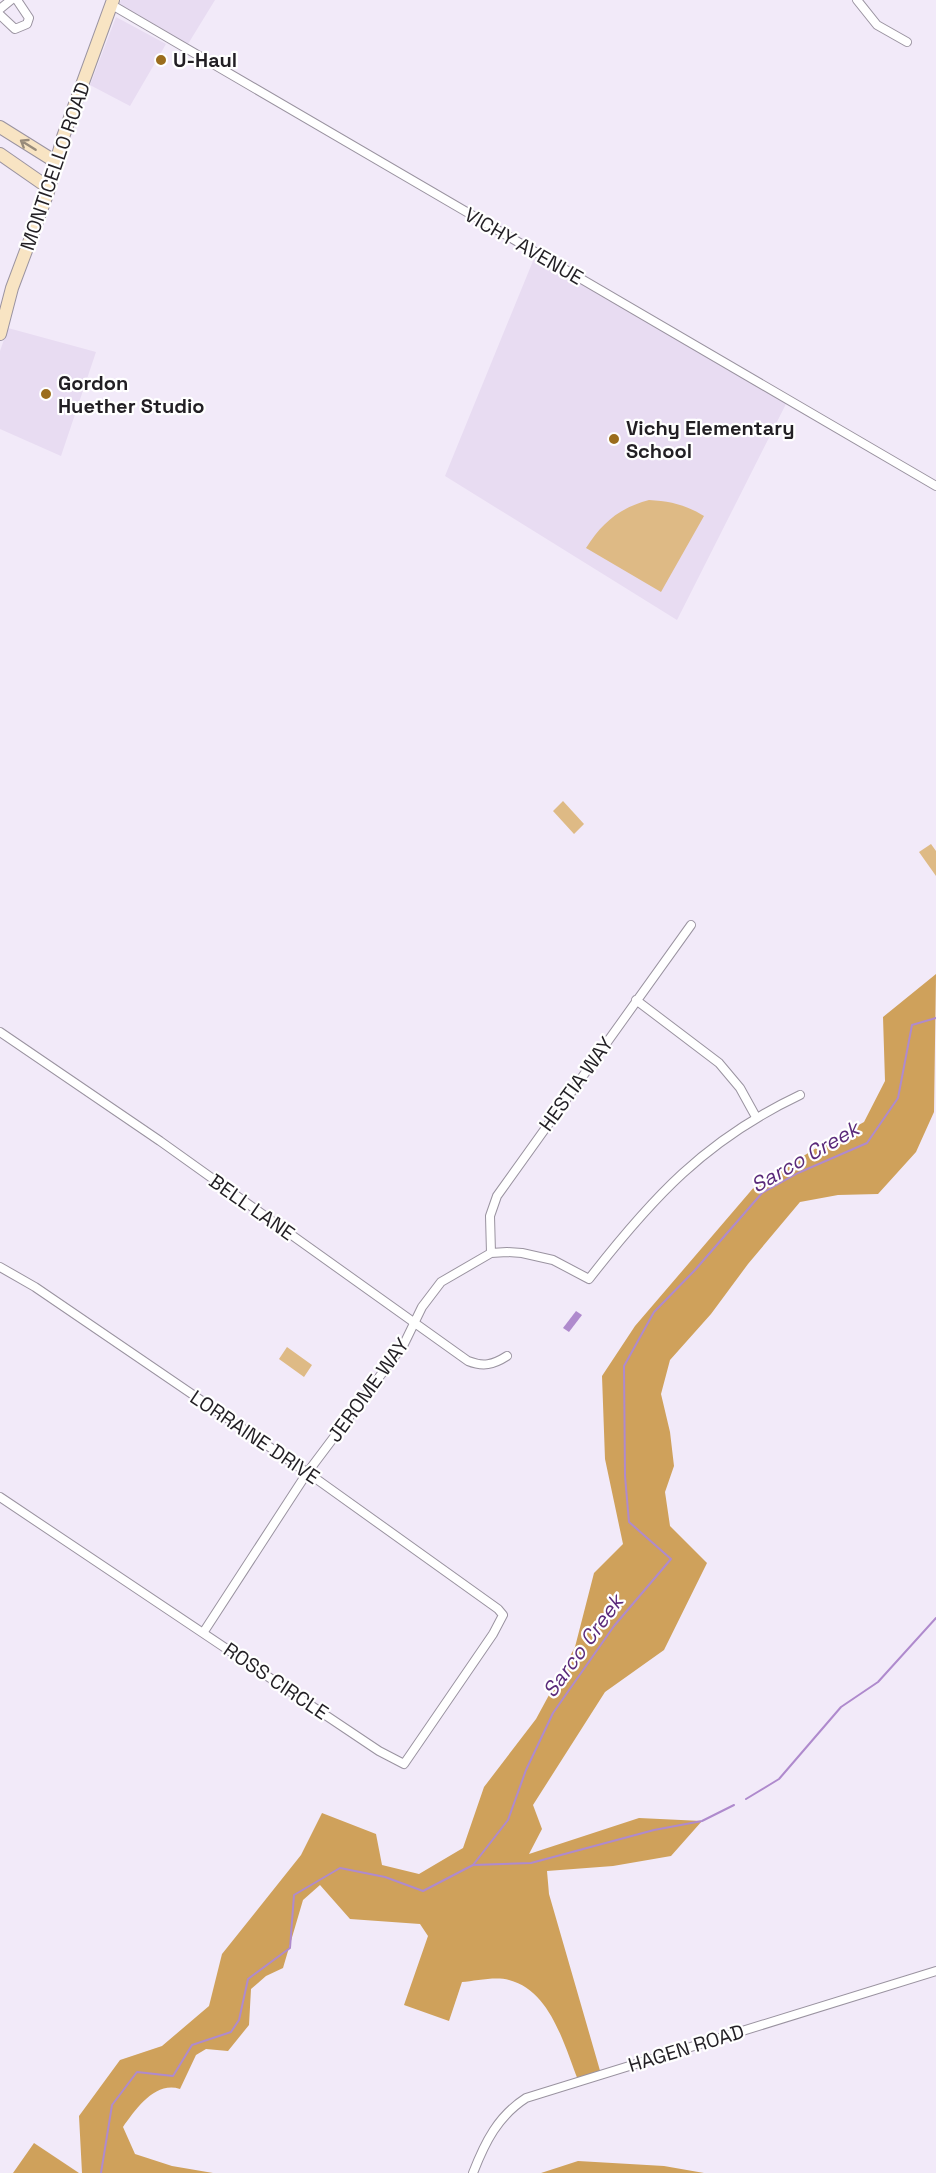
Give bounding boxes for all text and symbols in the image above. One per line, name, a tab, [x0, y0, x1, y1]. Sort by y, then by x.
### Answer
place label: U-Haul	[173, 47, 237, 73]
marker: U-Haul	[154, 53, 168, 67]
street label: MONTICELLO ROAD	[14, 78, 96, 254]
one-way arrow	[20, 138, 37, 150]
street label: VICHY AVENUE	[460, 201, 588, 291]
place label: Gordon Huether Studio	[58, 370, 205, 419]
marker: Gordon Huether Studio	[39, 387, 53, 401]
place label: Vichy Elementary School	[626, 415, 794, 464]
marker: Vichy Elementary School	[607, 432, 621, 446]
street label: HESTIA WAY	[533, 1032, 619, 1136]
water label: Sarco Creek	[746, 1113, 866, 1198]
street label: BELL LANE	[204, 1168, 300, 1246]
street label: JEROME WAY	[321, 1333, 415, 1447]
street label: LORRAINE DRIVE	[185, 1384, 325, 1490]
water label: Sarco Creek	[536, 1587, 631, 1702]
street label: ROSS CIRCLE	[219, 1636, 333, 1726]
street label: HAGEN ROAD	[625, 2018, 747, 2078]

